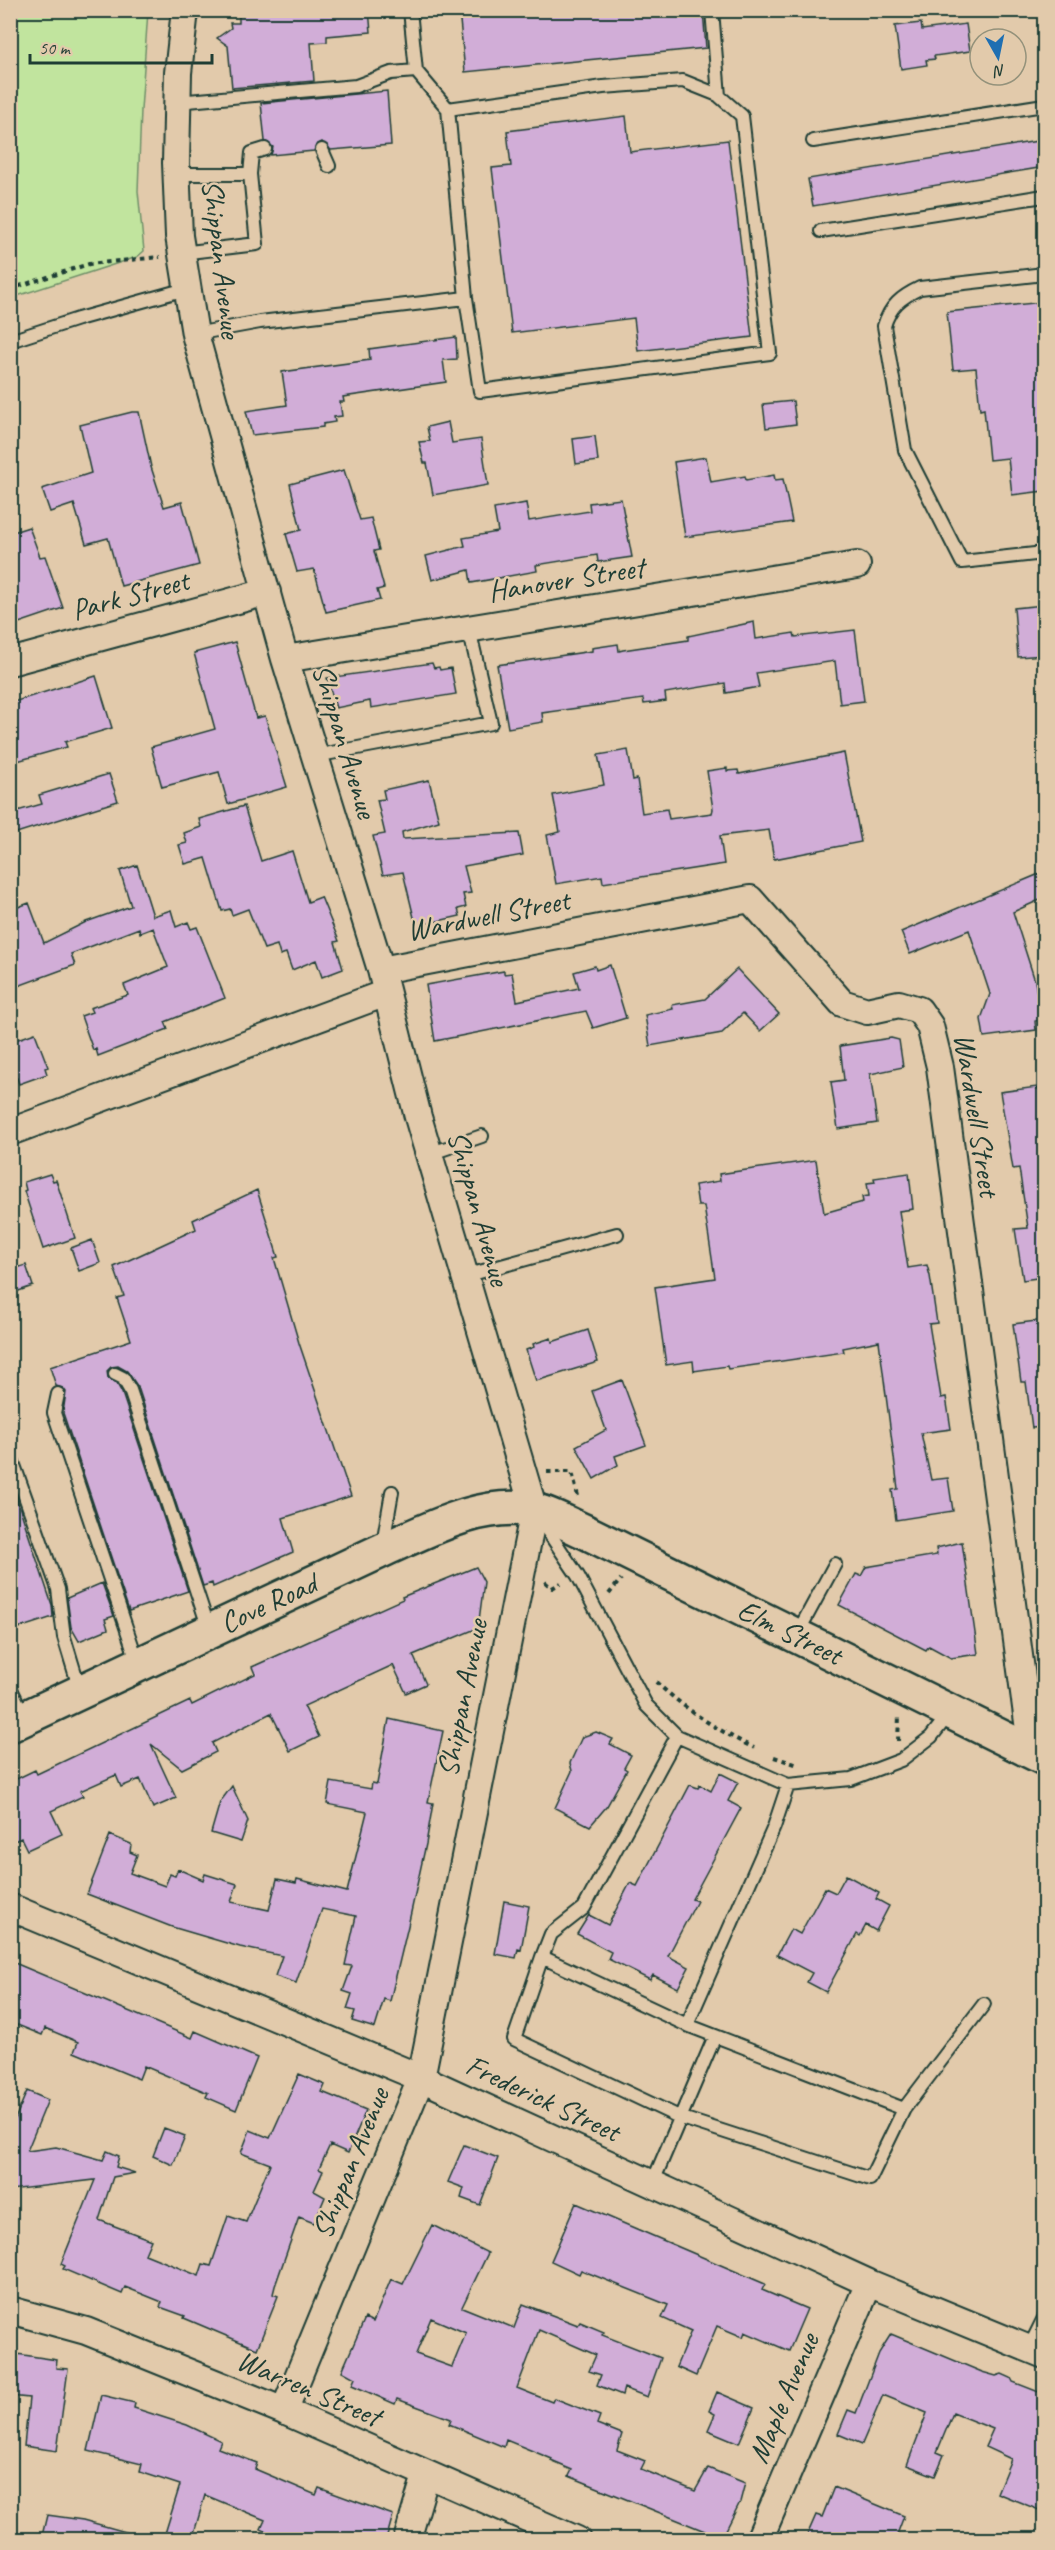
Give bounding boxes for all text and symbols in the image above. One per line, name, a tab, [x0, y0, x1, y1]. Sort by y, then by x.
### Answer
scale bar	[30, 27, 212, 65]
north arrow	[968, 27, 1028, 87]
text: 50 m	[39, 37, 72, 59]
text: N	[991, 60, 1007, 82]
street label: Shippan Avenue	[193, 178, 251, 343]
street label: Hanover Street	[485, 547, 651, 610]
street label: Park Street	[67, 560, 196, 629]
street label: Shippan Avenue	[304, 659, 387, 825]
street label: Wardwell Street	[404, 880, 575, 949]
street label: Wardwell Street	[945, 1031, 1009, 1202]
street label: Shippan Avenue	[439, 1126, 520, 1292]
street label: Cove Road	[214, 1562, 326, 1642]
street label: Elm Street	[732, 1591, 851, 1675]
street label: Shippan Avenue	[428, 1614, 496, 1780]
street label: Frederick Street	[460, 2046, 629, 2151]
street label: Shippan Avenue	[303, 2080, 398, 2244]
street label: Maple Avenue	[739, 2325, 828, 2468]
street label: Warren Street	[232, 2341, 390, 2437]

